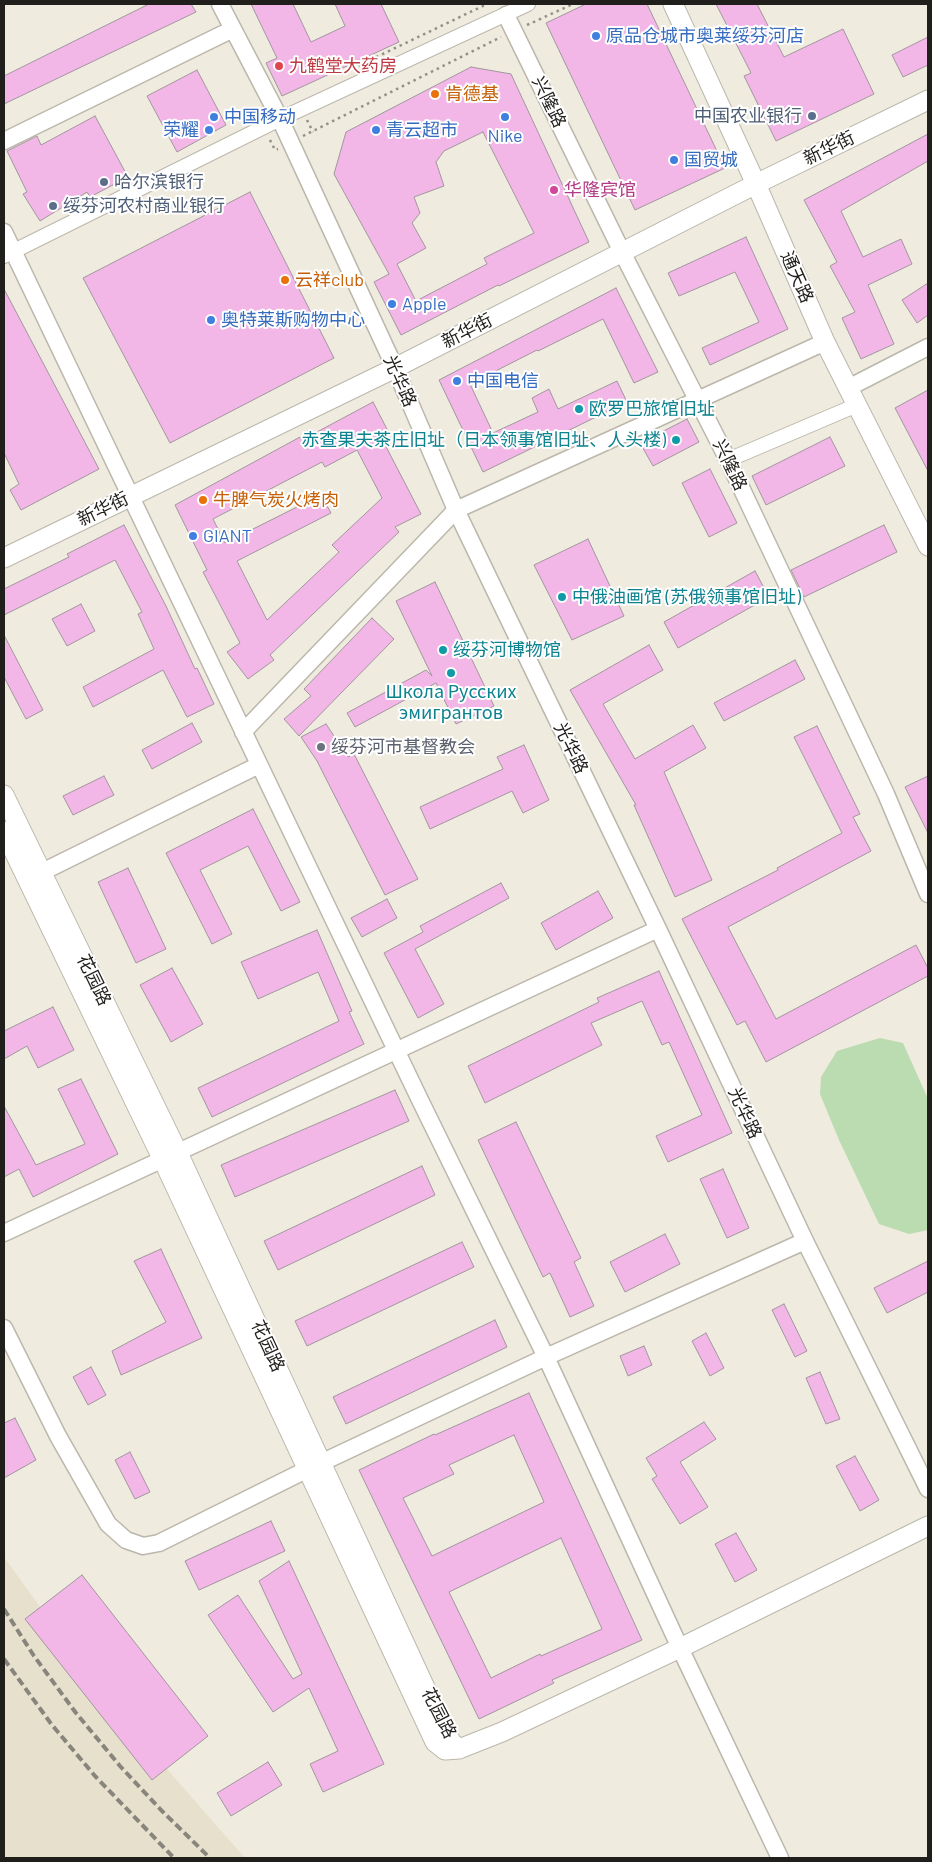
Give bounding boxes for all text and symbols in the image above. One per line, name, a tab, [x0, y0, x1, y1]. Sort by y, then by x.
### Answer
place label: 原品仓城市奥莱绥芬河店	[606, 25, 804, 47]
marker: 原品仓城市奥莱绥芬河店	[590, 30, 602, 42]
place label: 九鹤堂大药房	[289, 55, 397, 77]
marker: 九鹤堂大药房	[273, 60, 285, 72]
street label: 兴隆路	[527, 73, 571, 131]
place label: 肯德基	[445, 83, 499, 105]
marker: 肯德基	[429, 88, 441, 100]
place label: 中国农业银行	[694, 105, 802, 127]
place label: 中国移动	[224, 106, 296, 128]
marker: 中国农业银行	[806, 110, 818, 122]
marker: 中国移动	[208, 111, 220, 123]
marker: Nike	[499, 111, 511, 123]
place label: 荣耀	[163, 119, 199, 141]
place label: 青云超市	[386, 119, 458, 141]
marker: 荣耀	[203, 124, 215, 136]
marker: 青云超市	[370, 124, 382, 136]
place label: Nike	[487, 125, 523, 147]
street label: 新华街	[800, 126, 858, 170]
place label: 国贸城	[684, 149, 738, 171]
marker: 国贸城	[668, 154, 680, 166]
place label: 哈尔滨银行	[114, 171, 204, 193]
marker: 哈尔滨银行	[98, 176, 110, 188]
place label: 华隆宾馆	[564, 179, 636, 201]
marker: 华隆宾馆	[548, 184, 560, 196]
place label: 绥芬河农村商业银行	[63, 195, 225, 217]
marker: 绥芬河农村商业银行	[47, 200, 59, 212]
street label: 通天路	[776, 248, 818, 306]
place label: 云祥club	[295, 269, 364, 291]
marker: 云祥club	[279, 274, 291, 286]
place label: Apple	[402, 293, 447, 315]
marker: Apple	[386, 298, 398, 310]
place label: 奥特莱斯购物中心	[221, 309, 365, 331]
street label: 新华街	[438, 309, 496, 353]
marker: 奥特莱斯购物中心	[205, 314, 217, 326]
street label: 光华路	[379, 352, 421, 410]
place label: 中国电信	[467, 370, 539, 392]
marker: 中国电信	[451, 375, 463, 387]
place label: 欧罗巴旅馆旧址	[589, 398, 715, 420]
marker: 欧罗巴旅馆旧址	[573, 403, 585, 415]
place label: 赤查果夫茶庄旧址（日本领事馆旧址、人头楼)	[301, 429, 666, 451]
marker: 赤查果夫茶庄旧址（日本领事馆旧址、人头楼)	[670, 434, 682, 446]
street label: 兴隆路	[708, 436, 752, 494]
street label: 新华街	[74, 487, 132, 531]
place label: 牛脾气炭火烤肉	[213, 489, 339, 511]
marker: 牛脾气炭火烤肉	[197, 494, 209, 506]
place label: GIANT	[203, 525, 252, 547]
marker: GIANT	[187, 530, 199, 542]
place label: 中俄油画馆 (苏俄领事馆旧址)	[572, 586, 801, 608]
marker: 中俄油画馆 (苏俄领事馆旧址)	[556, 591, 568, 603]
place label: 绥芬河博物馆	[453, 639, 561, 661]
marker: 绥芬河博物馆	[437, 644, 449, 656]
marker: Школа Русских эмигрантов	[445, 667, 457, 679]
place label: Школа Русских эмигрантов	[385, 681, 517, 724]
street label: 光华路	[549, 719, 593, 777]
place label: 绥芬河市基督教会	[331, 736, 475, 758]
marker: 绥芬河市基督教会	[315, 741, 327, 753]
street label: 花园路	[72, 951, 116, 1009]
street label: 光华路	[724, 1084, 766, 1142]
street label: 花园路	[247, 1317, 289, 1375]
street label: 花园路	[417, 1684, 461, 1742]

